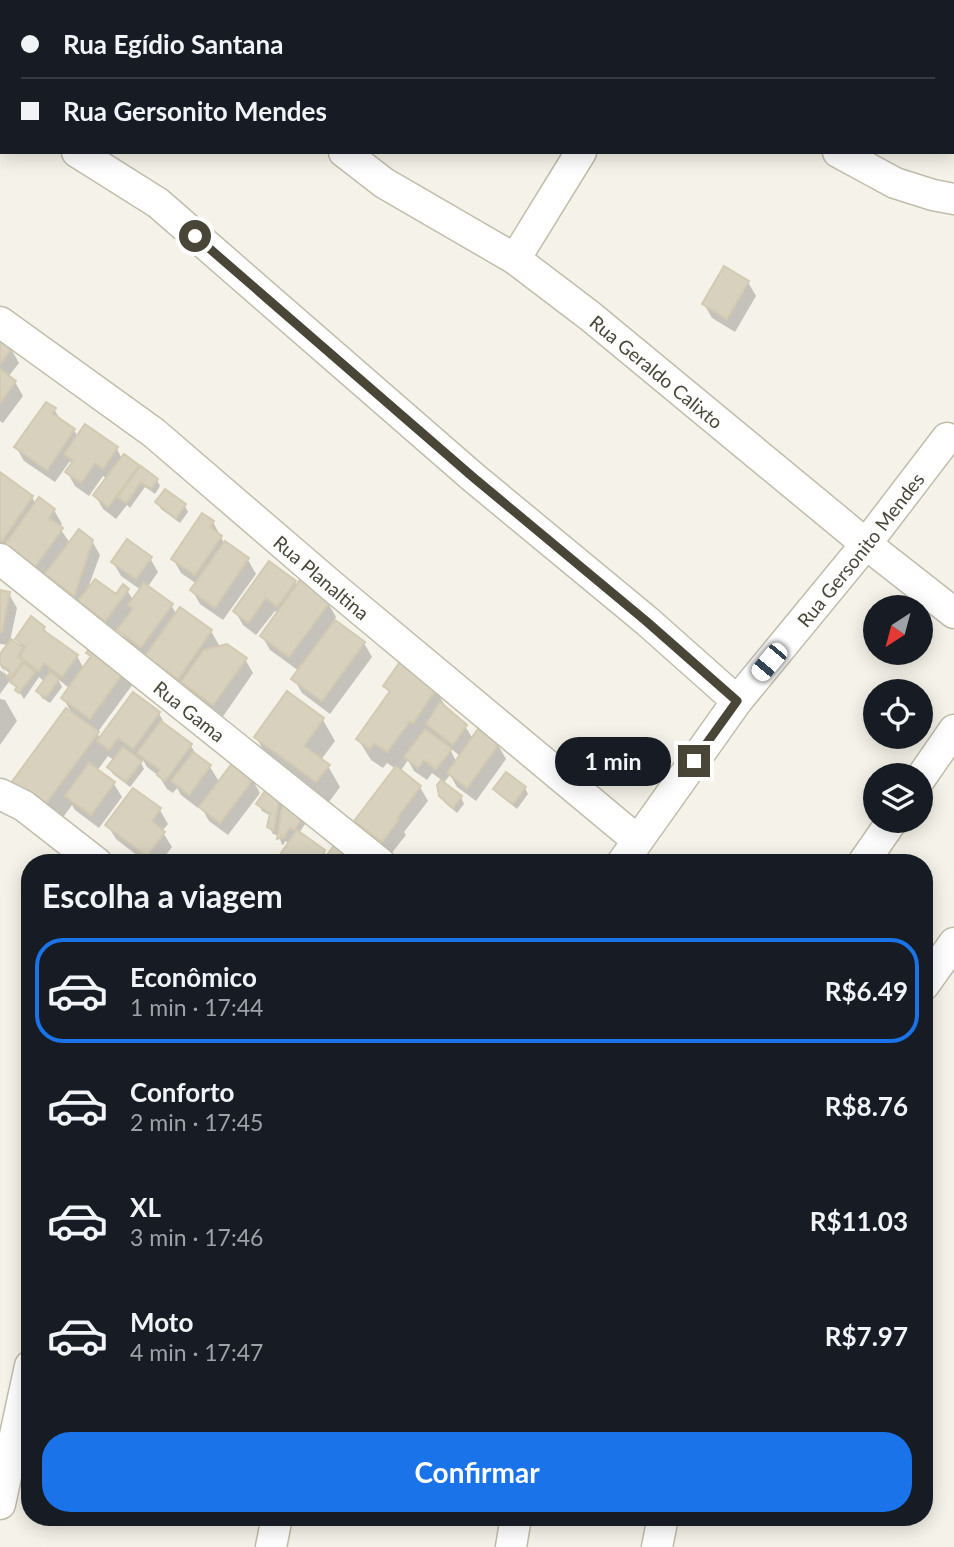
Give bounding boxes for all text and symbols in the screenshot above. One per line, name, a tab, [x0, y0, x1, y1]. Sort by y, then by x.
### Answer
text: Rua Egídio Santana	[63, 28, 283, 60]
text: Rua Gersonito Mendes	[63, 95, 327, 127]
route start	[179, 220, 211, 252]
street label: Rua Geraldo Calixto	[586, 310, 728, 433]
street label: Rua Gersonito Mendes	[792, 468, 928, 631]
street label: Rua Planaltina	[269, 530, 374, 624]
north arrow	[863, 595, 933, 665]
map controls	[863, 595, 933, 833]
car	[748, 639, 791, 685]
street label: Rua Gama	[149, 675, 230, 746]
button: locate	[863, 679, 933, 749]
callout: 1 min	[554, 736, 670, 786]
route end	[678, 745, 710, 777]
text: 1 min	[584, 747, 642, 775]
button: layers	[863, 763, 933, 833]
text: Escolha a viagem	[42, 876, 283, 915]
icon: car	[46, 959, 109, 1022]
text: Econômico	[130, 961, 257, 993]
text: R$6.49	[825, 975, 908, 1007]
text: 1 min · 17:44	[130, 993, 263, 1021]
icon: car	[46, 1074, 109, 1137]
text: Conforto	[130, 1076, 234, 1108]
text: R$8.76	[825, 1090, 908, 1122]
text: 2 min · 17:45	[130, 1108, 263, 1136]
icon: car	[46, 1189, 109, 1252]
text: XL	[130, 1191, 161, 1223]
text: R$11.03	[810, 1205, 908, 1237]
text: 3 min · 17:46	[130, 1223, 263, 1251]
icon: car	[46, 1304, 109, 1367]
text: Moto	[130, 1306, 193, 1338]
text: R$7.97	[825, 1320, 908, 1352]
text: 4 min · 17:47	[130, 1338, 263, 1366]
button: Confirmar	[42, 1432, 912, 1512]

